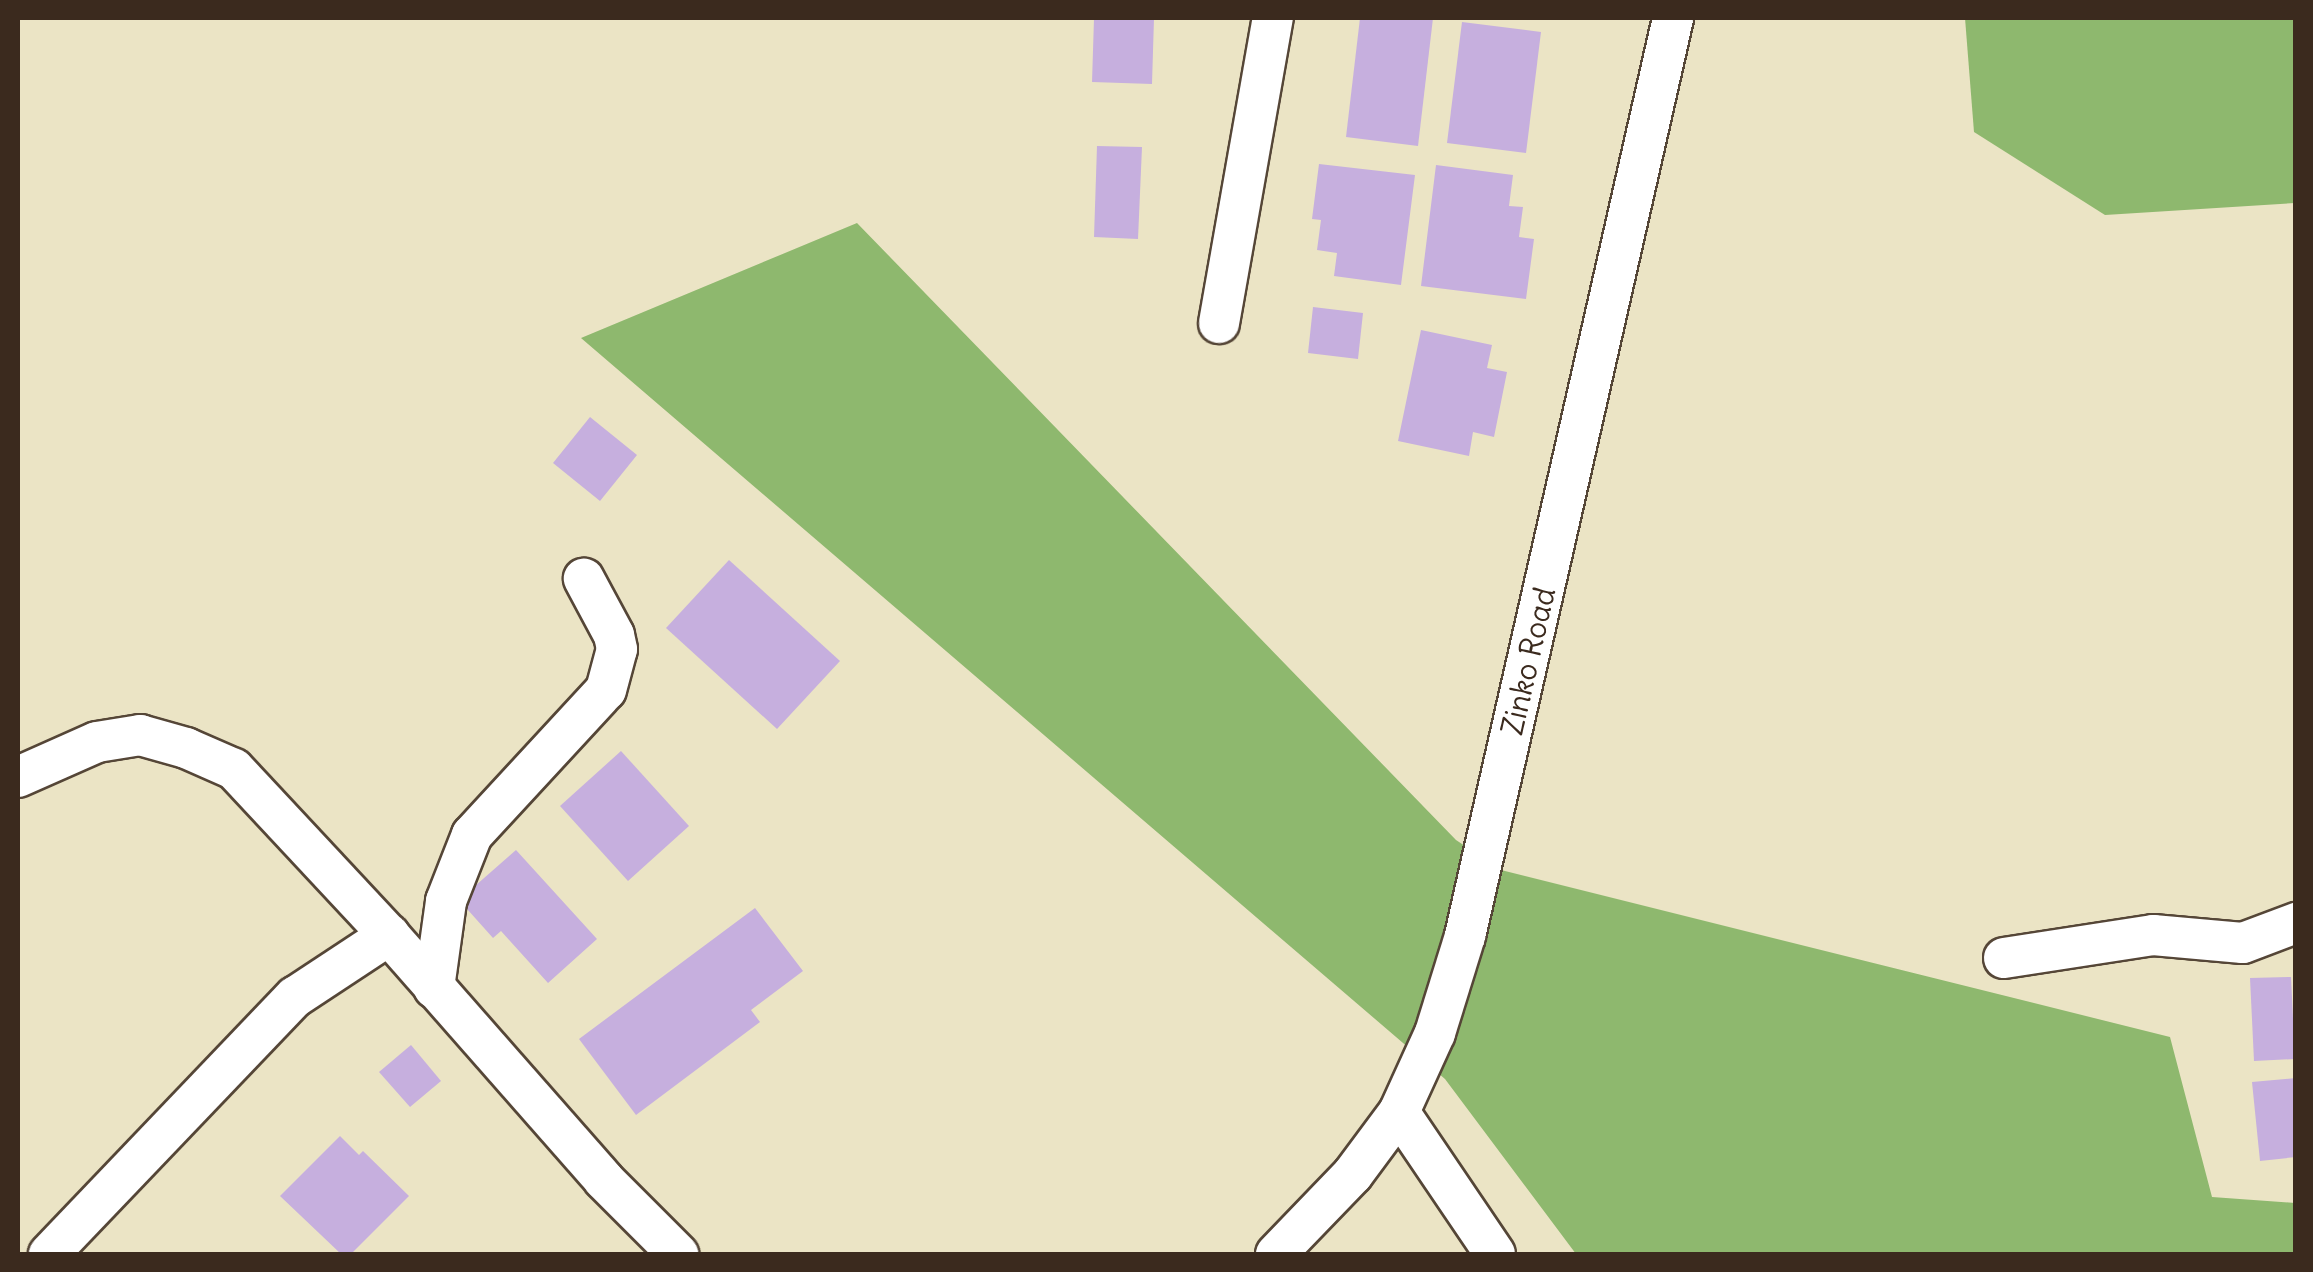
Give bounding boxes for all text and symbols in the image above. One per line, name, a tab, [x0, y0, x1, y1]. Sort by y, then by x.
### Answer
street label: Zinko Road	[1494, 584, 1562, 738]

